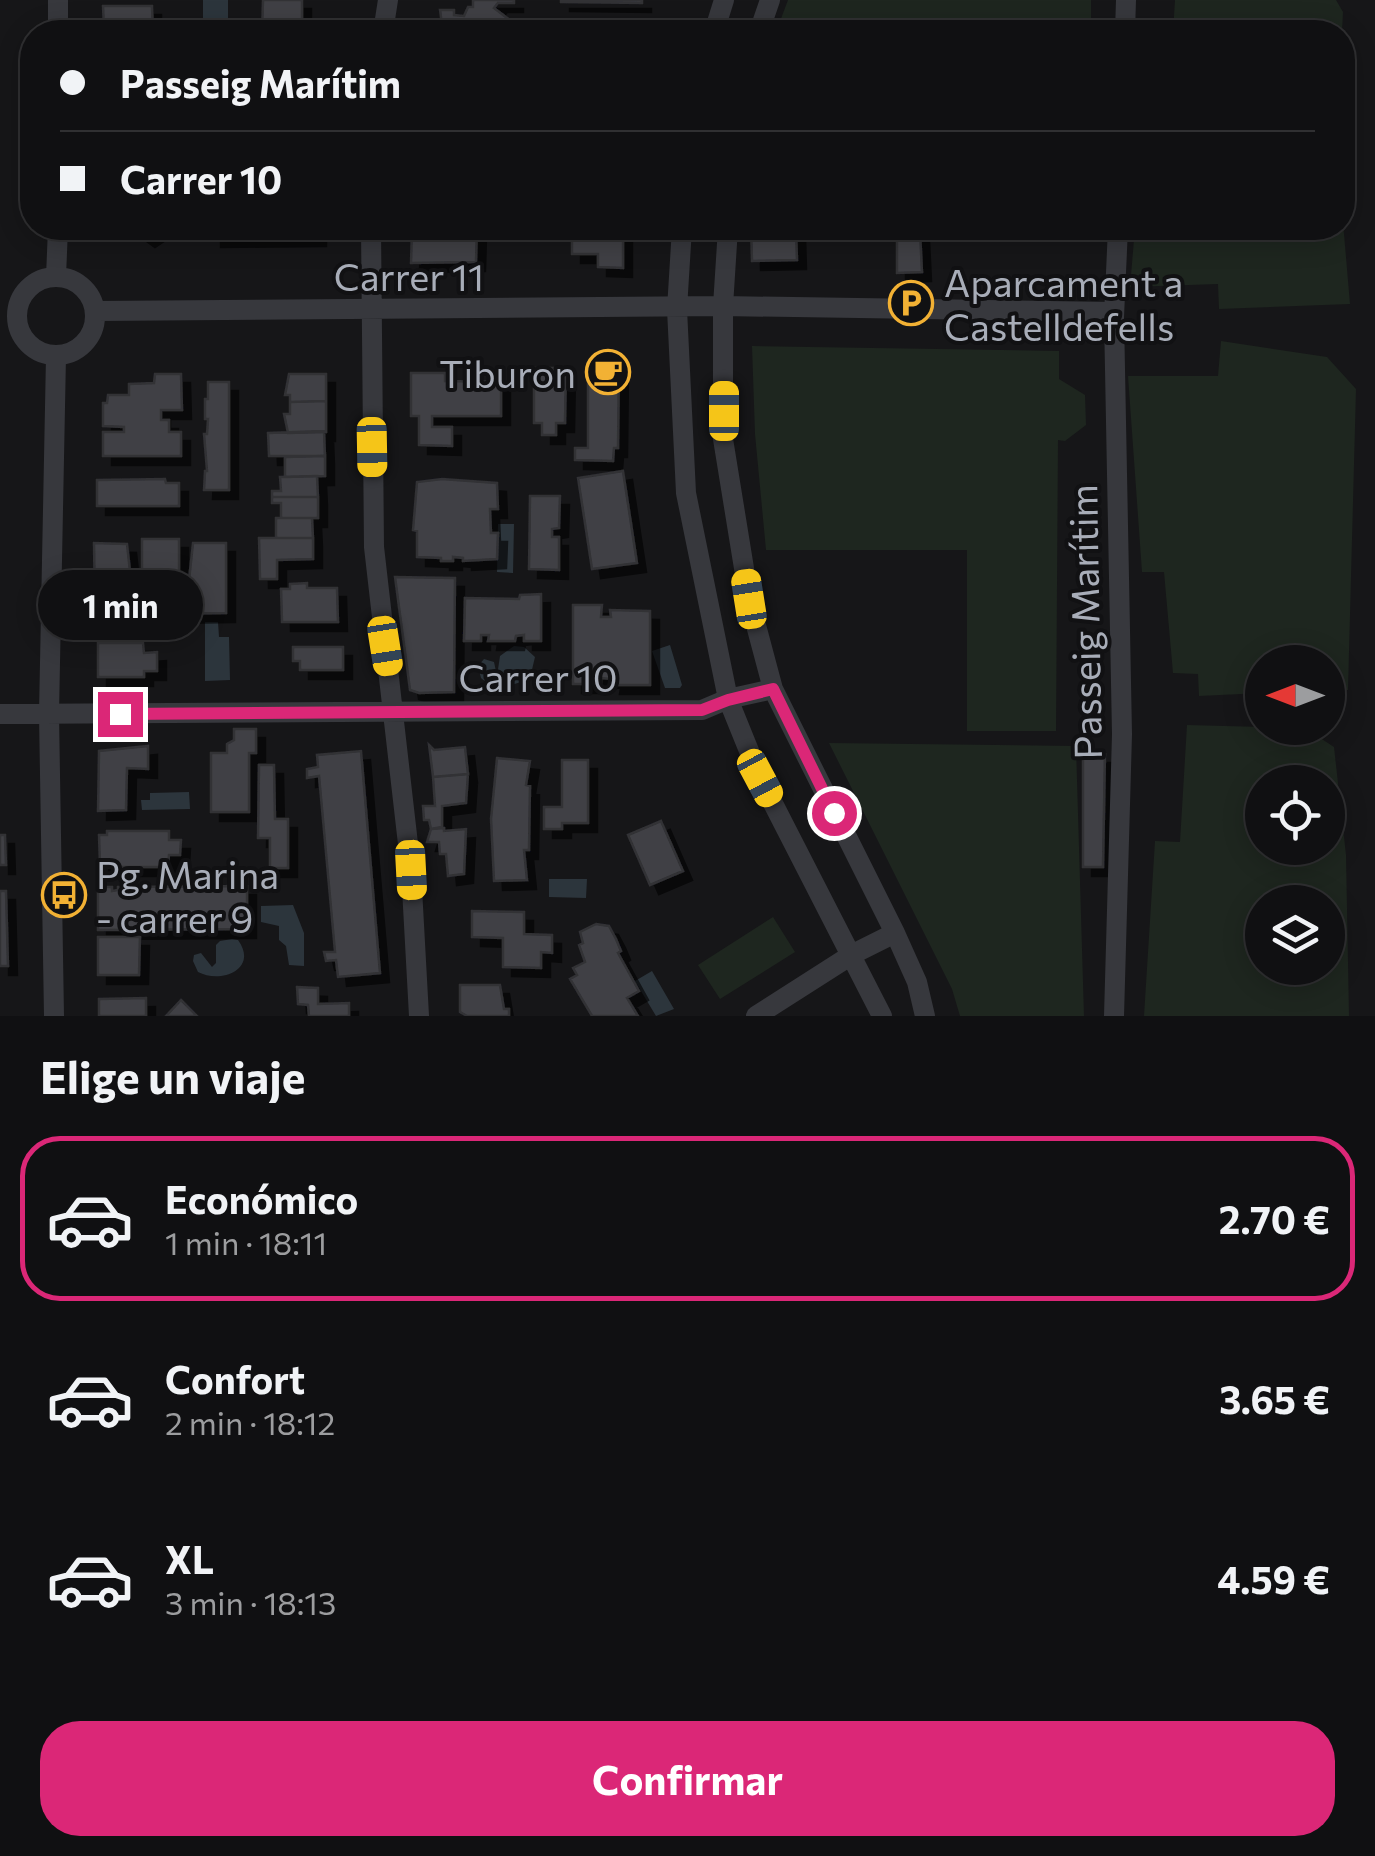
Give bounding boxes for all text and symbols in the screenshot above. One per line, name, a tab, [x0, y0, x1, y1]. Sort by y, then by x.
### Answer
text: Passeig Marítim	[120, 59, 401, 106]
text: Carrer 10	[120, 155, 282, 202]
street label: Carrer 11	[334, 252, 484, 299]
place label: Aparcament a Castelldefells	[944, 258, 1183, 349]
parking icon: Aparcament a Castelldefells	[888, 280, 934, 326]
place label: Tiburon	[439, 349, 576, 396]
cafe icon: Tiburon	[585, 349, 631, 395]
car	[709, 381, 739, 441]
car	[356, 417, 388, 477]
street label: Passeig Marítim	[1058, 484, 1110, 760]
car	[729, 567, 769, 631]
callout: 1 min	[38, 569, 202, 639]
text: 1 min	[83, 585, 158, 625]
car	[365, 614, 405, 678]
north arrow	[1245, 645, 1345, 745]
map controls	[1245, 645, 1345, 985]
street label: Carrer 10	[458, 653, 618, 700]
route end	[98, 692, 143, 737]
car	[733, 744, 787, 812]
button: locate	[1245, 765, 1345, 865]
route start	[812, 791, 857, 836]
car	[394, 839, 428, 901]
place label: Pg. Marina - carrer 9	[96, 850, 279, 941]
bus stop icon: Pg. Marina - carrer 9	[41, 872, 87, 918]
button: layers	[1245, 885, 1345, 985]
text: Elige un viaje	[40, 1048, 305, 1103]
icon: car	[45, 1174, 135, 1264]
text: Económico	[165, 1175, 358, 1222]
text: 2.70 €	[1219, 1195, 1330, 1242]
text: 1 min · 18:11	[165, 1222, 327, 1262]
icon: car	[45, 1354, 135, 1444]
text: Confort	[165, 1355, 305, 1402]
text: 3.65 €	[1219, 1375, 1330, 1422]
text: 2 min · 18:12	[165, 1402, 335, 1442]
icon: car	[45, 1534, 135, 1624]
text: XL	[165, 1535, 214, 1582]
text: 4.59 €	[1217, 1555, 1330, 1602]
text: 3 min · 18:13	[165, 1582, 336, 1622]
button: Confirmar	[40, 1721, 1335, 1836]

